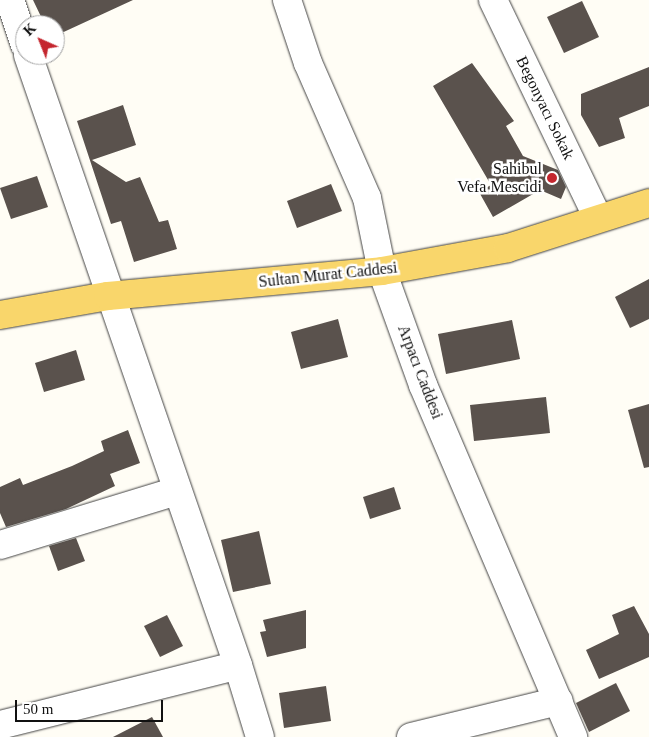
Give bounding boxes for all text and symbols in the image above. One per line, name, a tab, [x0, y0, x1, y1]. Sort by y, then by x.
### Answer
north arrow	[15, 15, 65, 65]
text: K	[21, 20, 39, 39]
street label: Begonyacı Sokak	[512, 53, 578, 163]
place label: Sahibul Vefa Mescidi	[457, 159, 542, 197]
marker: Sahibul Vefa Mescidi	[546, 172, 558, 184]
street label: Sultan Murat Caddesi	[258, 258, 398, 292]
street label: Arpacı Caddesi	[393, 322, 447, 422]
scale bar	[18, 690, 165, 722]
text: 50 m	[23, 701, 53, 717]

